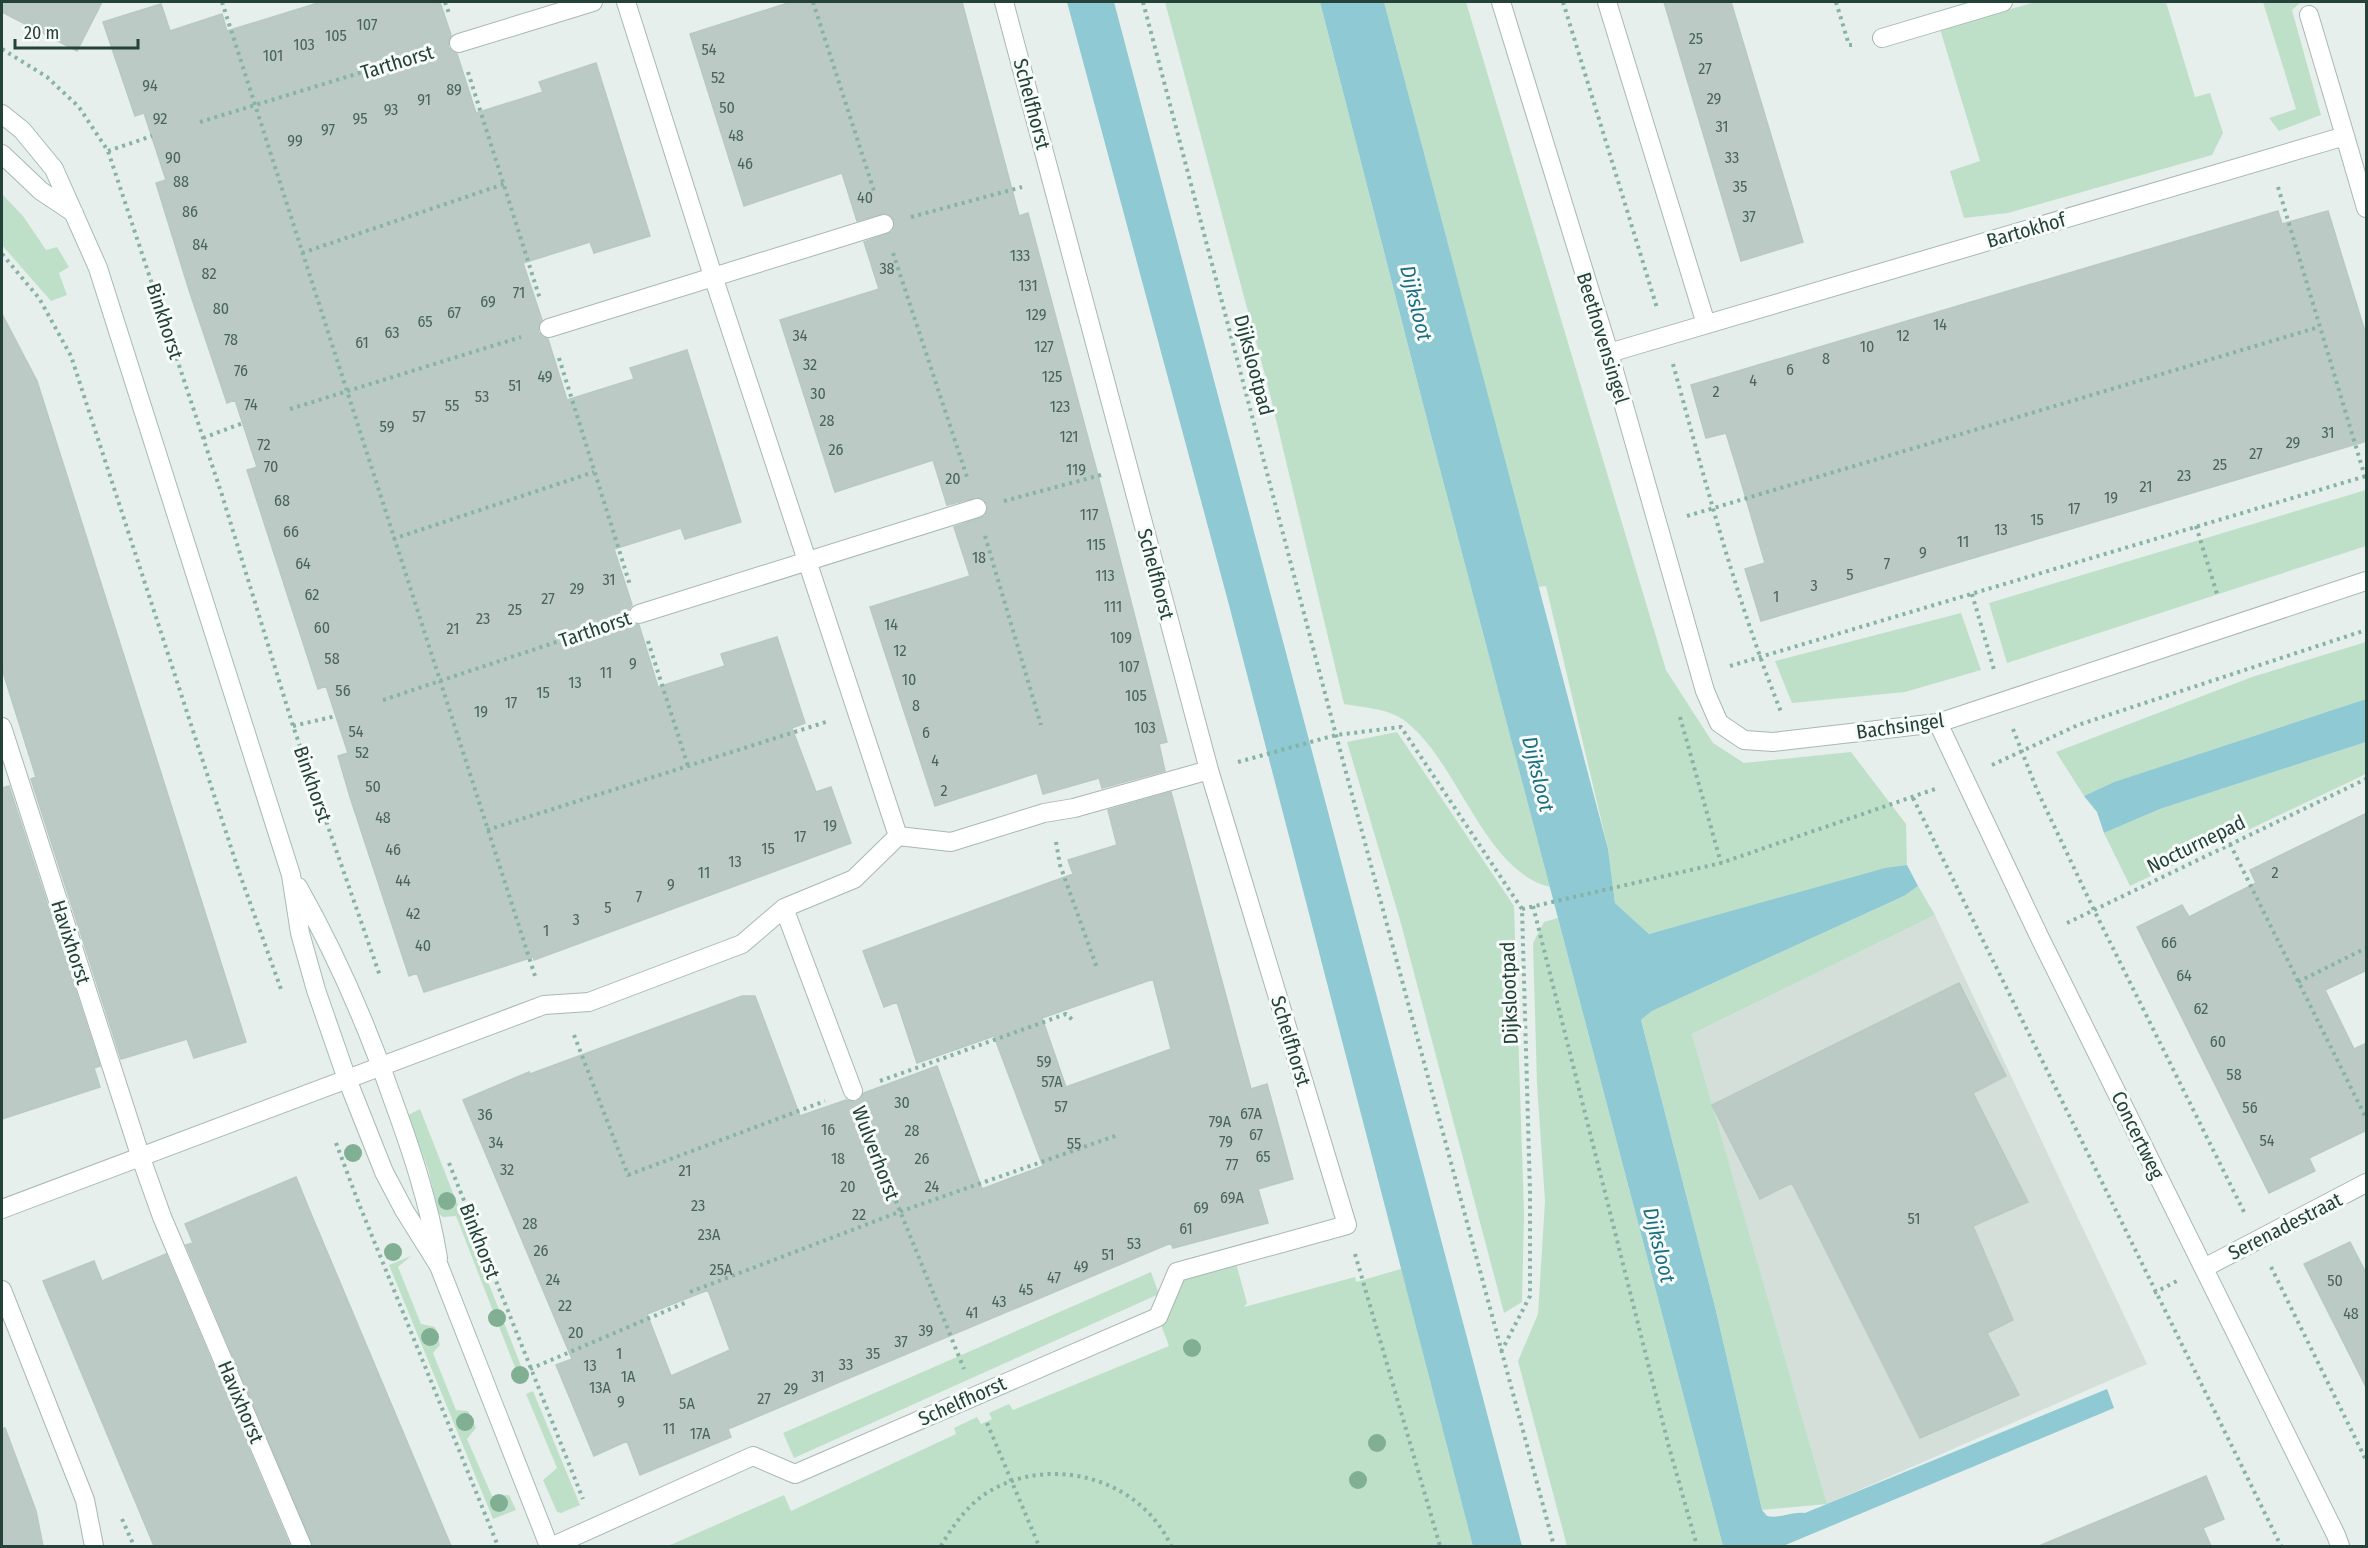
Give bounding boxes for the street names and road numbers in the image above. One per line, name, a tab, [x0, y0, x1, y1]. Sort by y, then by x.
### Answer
street label: Tarthorst	[358, 40, 437, 84]
street label: Schelfhorst	[1008, 56, 1056, 153]
street label: Bartokhof	[1984, 207, 2070, 253]
street label: Beethovensingel	[1572, 270, 1634, 406]
street label: Binkhorst	[141, 280, 189, 363]
street label: Dijkslootpad	[1229, 312, 1279, 418]
street label: Schelfhorst	[1132, 526, 1180, 623]
street label: Tarthorst	[556, 605, 635, 652]
street label: Bachsingel	[1855, 708, 1945, 744]
street label: Binkhorst	[289, 743, 337, 826]
street label: Nocturnepad	[2143, 810, 2249, 878]
street label: Havixhorst	[46, 897, 96, 988]
street label: Dijkslootpad	[1495, 941, 1523, 1045]
street label: Schelfhorst	[1266, 993, 1316, 1089]
street label: Concertweg	[2106, 1087, 2170, 1183]
street label: Wulverhorst	[847, 1103, 905, 1204]
street label: Serenadestraat	[2224, 1187, 2346, 1265]
street label: Binkhorst	[455, 1200, 505, 1282]
street label: Havixhorst	[213, 1357, 269, 1447]
street label: Schelfhorst	[915, 1371, 1010, 1431]

